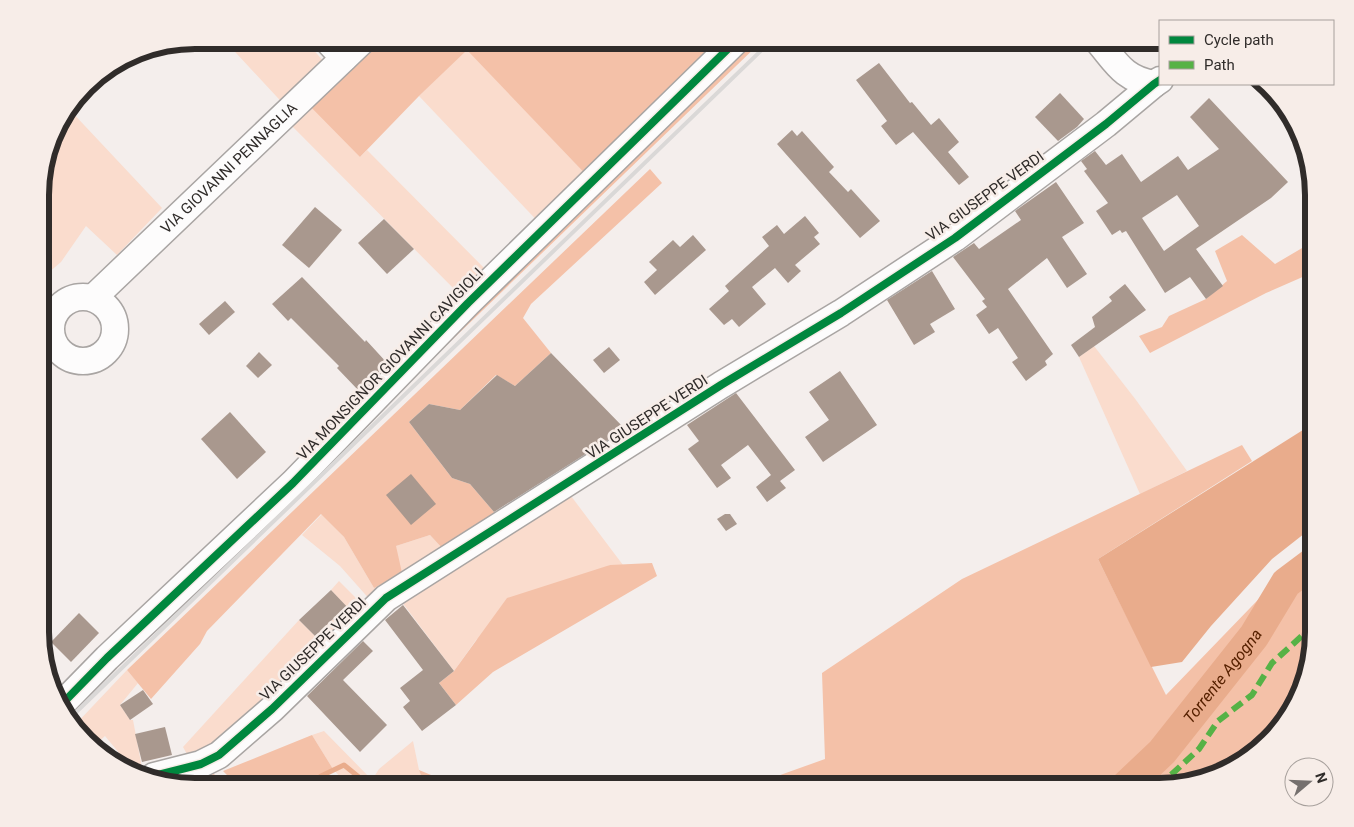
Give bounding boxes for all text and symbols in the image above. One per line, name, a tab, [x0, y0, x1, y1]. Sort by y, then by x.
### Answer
legend	[1159, 20, 1334, 85]
text: Cycle path	[1204, 31, 1274, 49]
text: Path	[1204, 56, 1235, 74]
street label: VIA GIOVANNI PENNAGLIA	[157, 99, 301, 237]
street label: VIA GIUSEPPE VERDI	[923, 147, 1047, 245]
street label: VIA MONSIGNOR GIOVANNI CAVIGIOLI	[293, 264, 487, 464]
street label: VIA GIUSEPPE VERDI	[583, 371, 711, 463]
street label: VIA GIUSEPPE VERDI	[256, 594, 370, 704]
water label: Torrente Agogna	[1179, 625, 1266, 727]
north arrow	[1284, 757, 1334, 807]
text: N	[1312, 770, 1330, 785]

